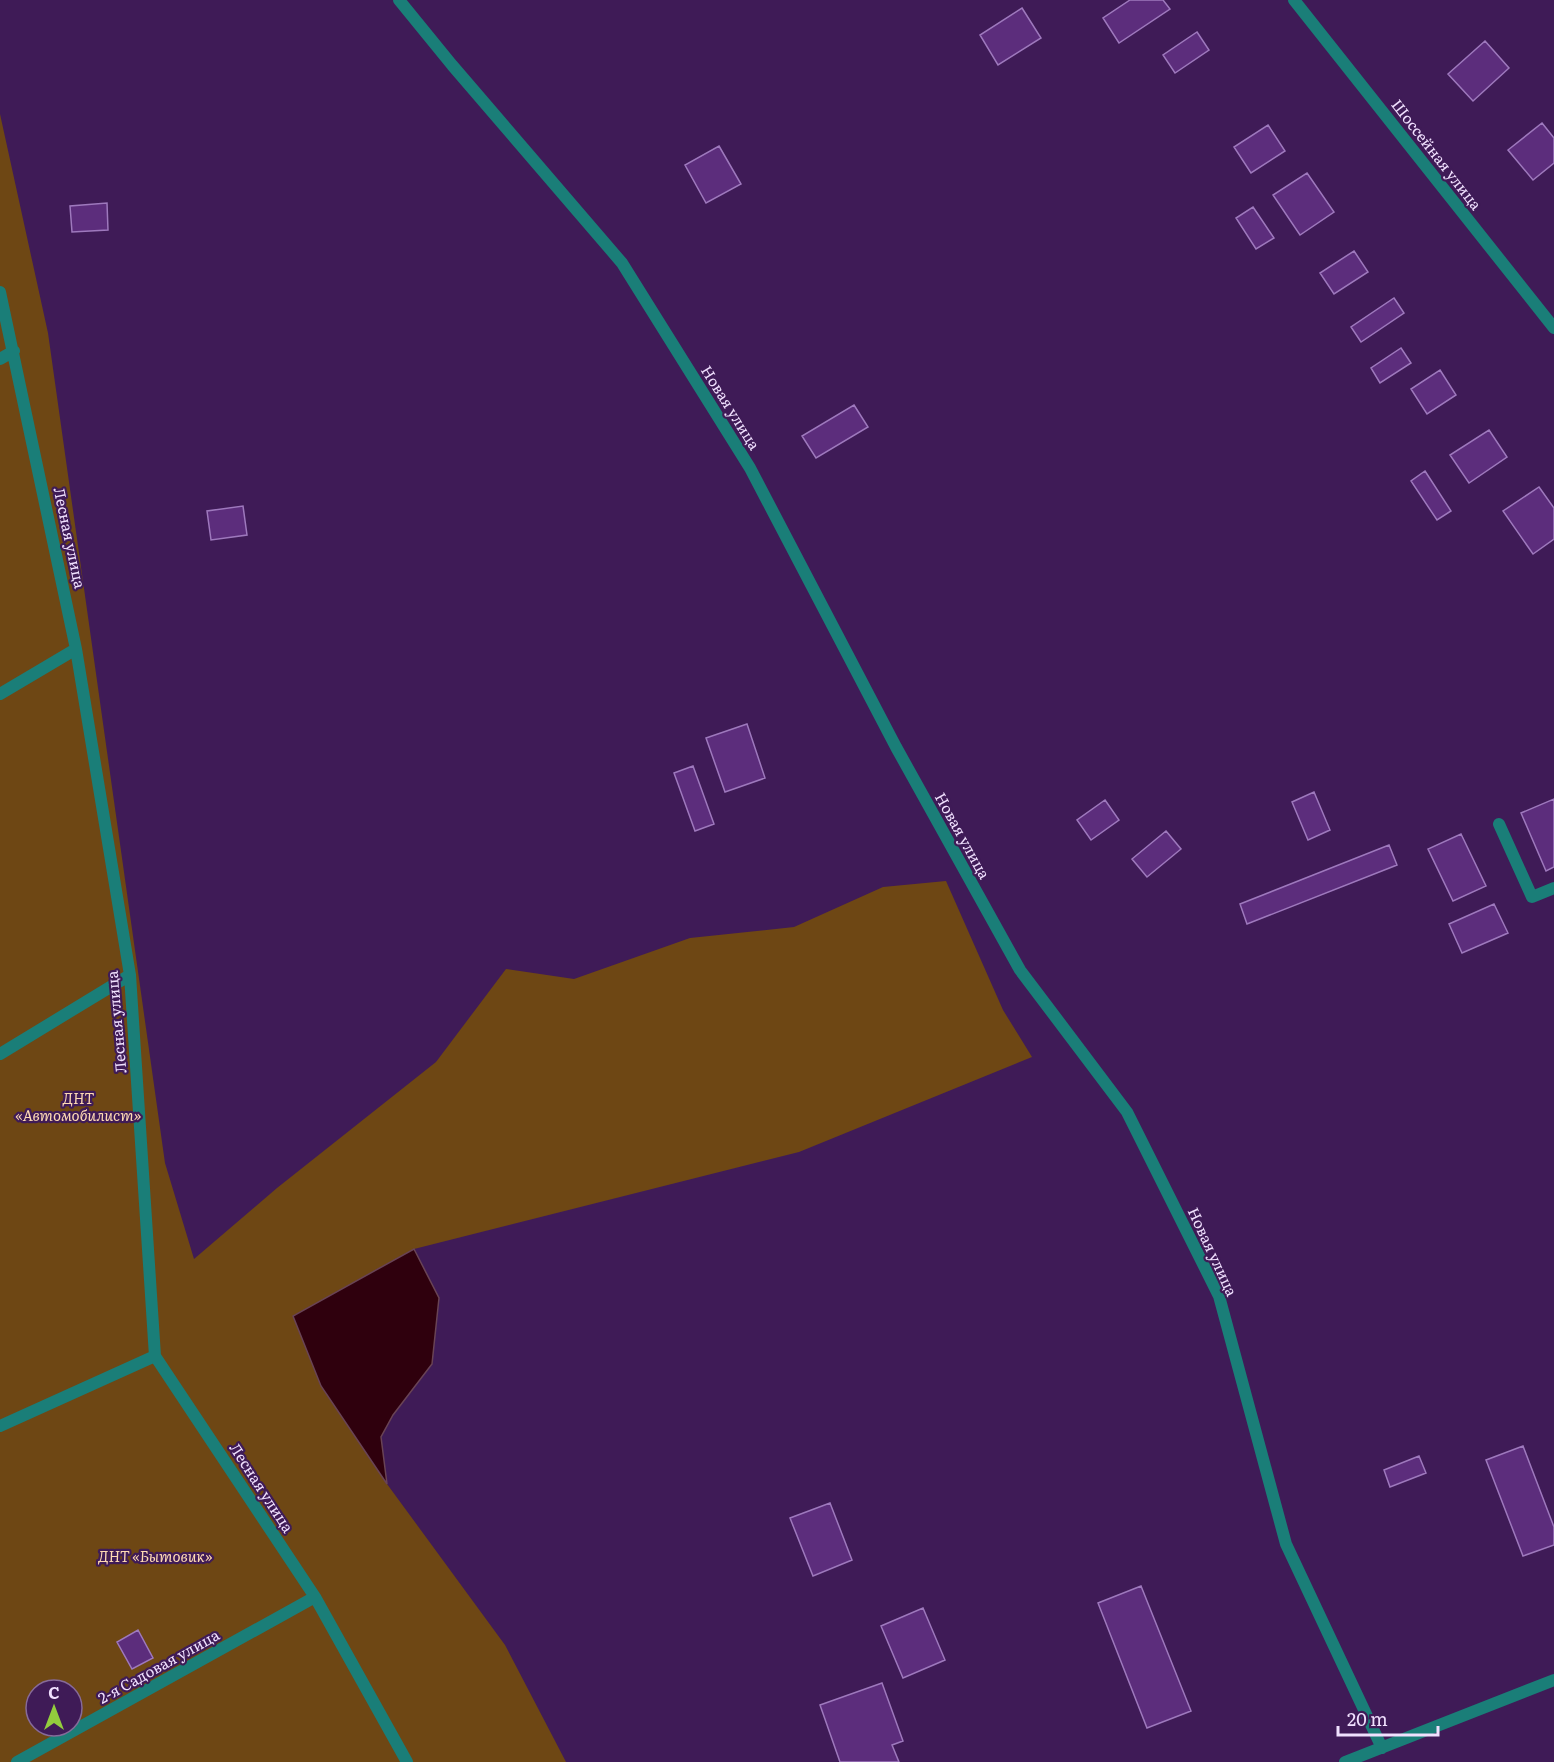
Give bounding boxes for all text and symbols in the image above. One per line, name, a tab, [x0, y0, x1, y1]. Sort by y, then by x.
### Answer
street label: Шоссейная улица	[1387, 94, 1488, 215]
street label: Новая улица	[696, 360, 767, 455]
street label: Лесная улица	[49, 485, 93, 591]
street label: Новая улица	[930, 788, 997, 884]
street label: Лесная улица	[99, 969, 131, 1074]
park label: ДНТ «Автомобилист»	[15, 1086, 142, 1126]
street label: Новая улица	[1183, 1203, 1244, 1301]
street label: Лесная улица	[225, 1438, 300, 1537]
park label: ДНТ «Бытовик»	[98, 1544, 213, 1567]
street label: 2-я Садовая улица	[93, 1622, 224, 1709]
north arrow	[24, 1678, 84, 1738]
text: С	[48, 1680, 60, 1704]
scale bar	[1338, 1699, 1438, 1737]
text: 20 m	[1347, 1705, 1388, 1732]

